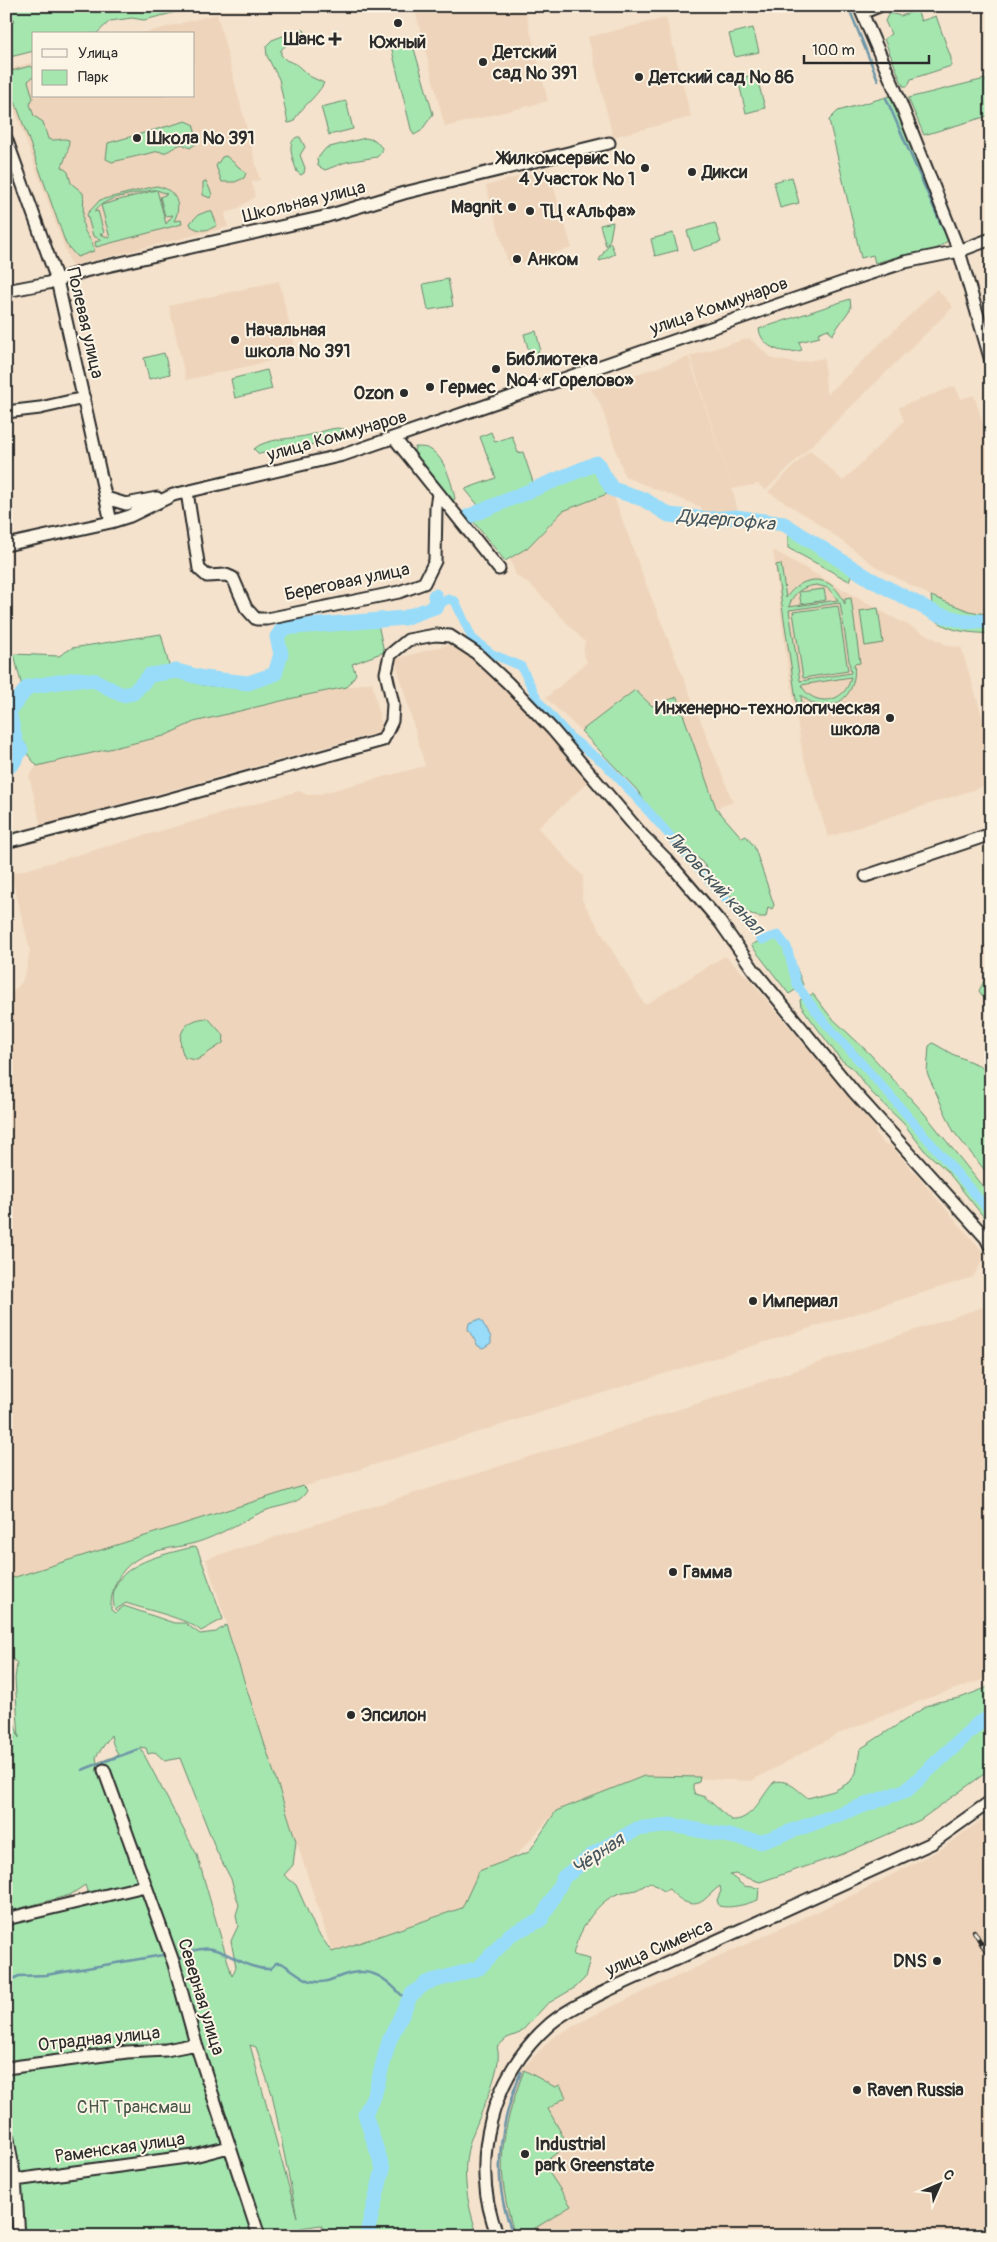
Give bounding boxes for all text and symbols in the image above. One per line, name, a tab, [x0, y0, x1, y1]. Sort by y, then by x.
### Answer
marker: Южный	[392, 17, 404, 29]
place label: Шанс	[283, 28, 325, 51]
place label: Южный	[369, 31, 426, 54]
legend	[32, 32, 195, 98]
scale bar	[804, 32, 930, 64]
marker: Шанс	[329, 33, 341, 45]
place label: Детский сад № 391	[492, 41, 577, 85]
text: 100 m	[812, 41, 855, 60]
text: Улица	[78, 44, 118, 63]
marker: Детский сад № 391	[477, 56, 489, 68]
place label: Детский сад № 86	[648, 66, 794, 89]
text: Парк	[78, 68, 109, 87]
marker: Детский сад № 86	[633, 71, 645, 83]
place label: Школа № 391	[146, 127, 255, 150]
marker: Школа № 391	[131, 132, 143, 144]
place label: Жилкомсервис № 4 Участок № 1	[495, 147, 635, 191]
place label: Дикси	[701, 161, 747, 184]
marker: Жилкомсервис № 4 Участок № 1	[639, 162, 651, 174]
marker: Дикси	[686, 166, 698, 178]
street label: Школьная улица	[240, 176, 368, 228]
place label: Magnit	[451, 196, 503, 219]
place label: ТЦ «Альфа»	[539, 200, 636, 223]
marker: Magnit	[506, 201, 518, 213]
marker: ТЦ «Альфа»	[524, 205, 536, 217]
place label: Анком	[527, 248, 579, 271]
marker: Анком	[511, 253, 523, 265]
street label: Полевая улица	[61, 265, 109, 381]
street label: улица Коммунаров	[646, 272, 791, 341]
place label: Начальная школа № 391	[245, 319, 351, 363]
marker: Начальная школа № 391	[229, 334, 241, 346]
place label: Библиотека №4 «Горелово»	[506, 348, 634, 392]
marker: Библиотека №4 «Горелово»	[490, 363, 502, 375]
place label: Гермес	[440, 376, 496, 399]
marker: Гермес	[424, 381, 436, 393]
place label: Ozon	[354, 382, 394, 405]
marker: Ozon	[398, 387, 410, 399]
street label: улица Коммунаров	[263, 405, 410, 467]
water label: Дудергофка	[675, 504, 777, 536]
street label: Береговая улица	[282, 558, 412, 606]
place label: Инженерно-технологическая школа	[655, 697, 881, 741]
marker: Инженерно-технологическая школа	[884, 712, 896, 724]
water label: Лиговский канал	[661, 826, 771, 942]
place label: Империал	[763, 1290, 838, 1313]
marker: Империал	[747, 1295, 759, 1307]
place label: Гамма	[683, 1561, 733, 1584]
marker: Гамма	[667, 1566, 679, 1578]
place label: Эпсилон	[361, 1704, 426, 1727]
marker: Эпсилон	[345, 1709, 357, 1721]
water label: Чёрная	[567, 1827, 630, 1880]
street label: улица Сименса	[601, 1914, 716, 1982]
street label: Северная улица	[172, 1936, 230, 2058]
place label: DNS	[893, 1950, 927, 1973]
marker: DNS	[931, 1955, 943, 1967]
street label: Отрадная улица	[37, 2021, 161, 2057]
place label: Raven Russia	[867, 2079, 964, 2102]
marker: Raven Russia	[851, 2084, 863, 2096]
park label: СНТ Трансмаш	[77, 2096, 191, 2119]
street label: Раменская улица	[54, 2127, 186, 2169]
place label: Industrial park Greenstate	[535, 2133, 655, 2177]
marker: Industrial park Greenstate	[519, 2148, 531, 2160]
north arrow	[914, 2160, 964, 2210]
text: С	[940, 2166, 958, 2184]

